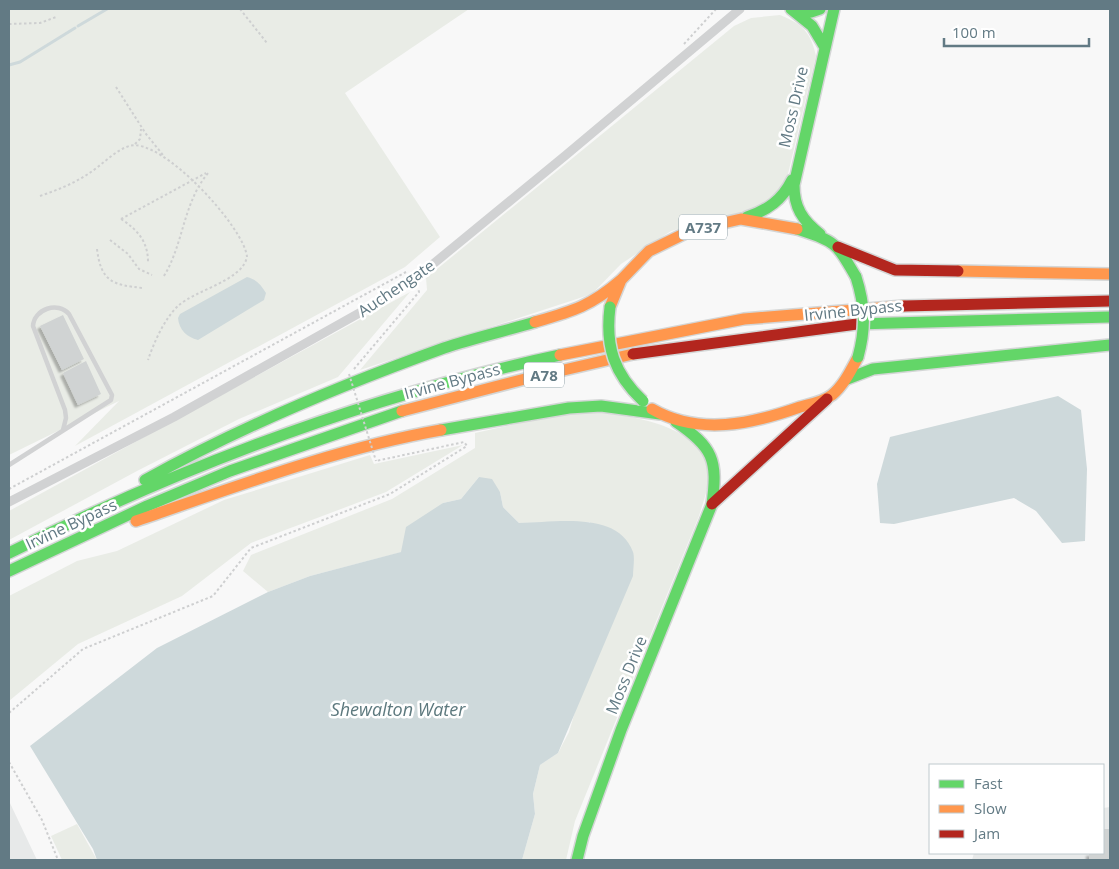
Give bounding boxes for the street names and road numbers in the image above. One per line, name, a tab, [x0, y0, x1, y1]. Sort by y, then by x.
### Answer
street label: Moss Drive	[773, 64, 813, 150]
road number: A737	[679, 214, 727, 240]
street label: Auchengate	[353, 254, 439, 322]
street label: Irvine Bypass	[803, 294, 903, 326]
street label: Irvine Bypass	[402, 358, 502, 404]
road number: A78	[524, 362, 564, 388]
street label: Irvine Bypass	[22, 493, 120, 555]
street label: Moss Drive	[600, 633, 652, 717]

